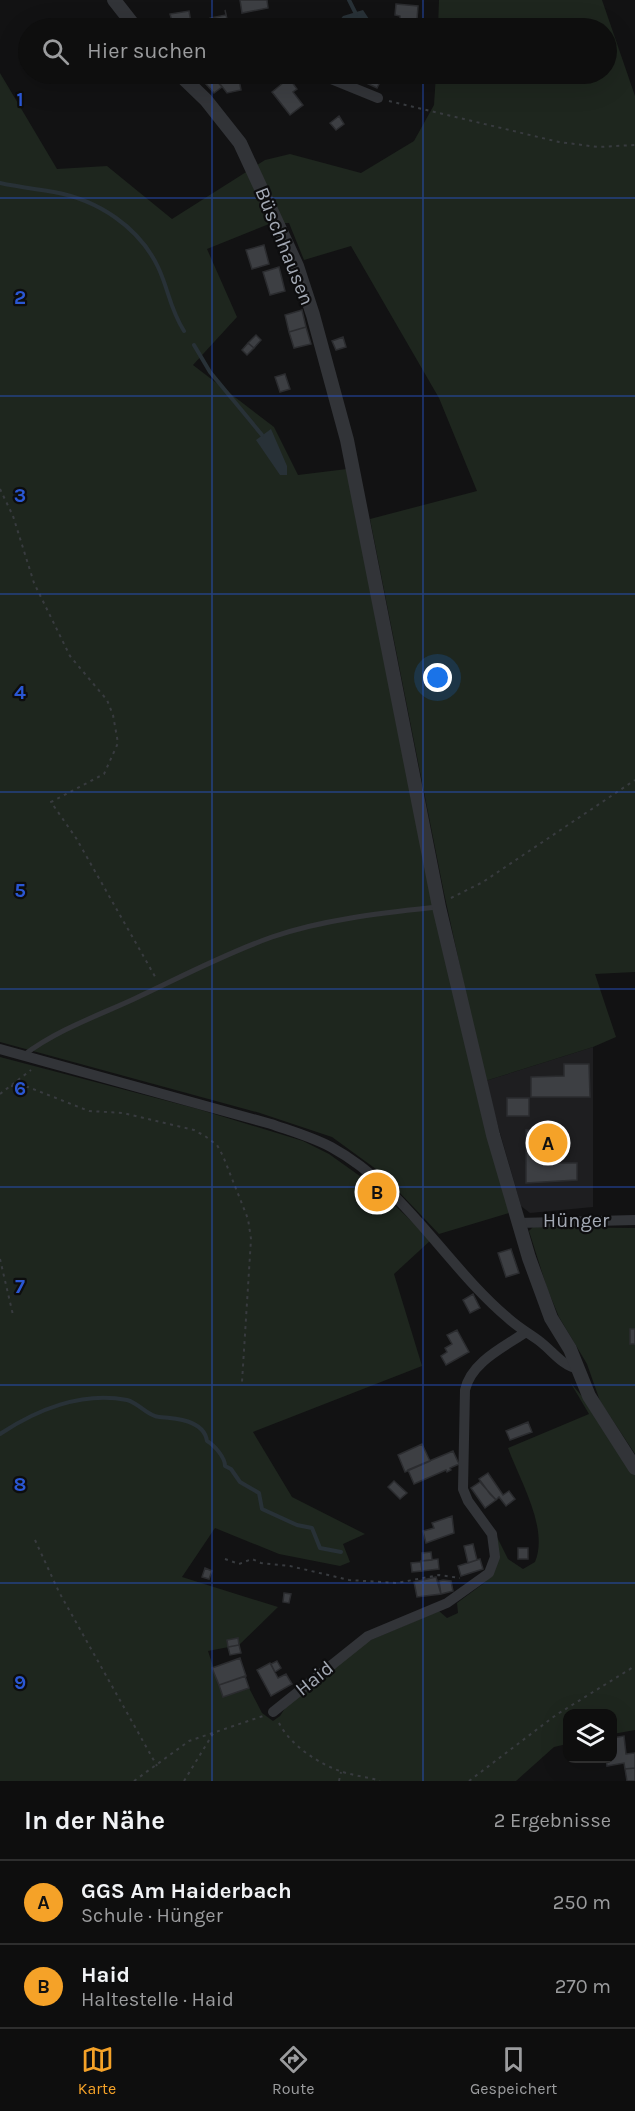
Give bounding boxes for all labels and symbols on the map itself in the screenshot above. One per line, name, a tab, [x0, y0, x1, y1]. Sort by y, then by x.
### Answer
text: 1	[16, 88, 24, 111]
street label: Büschhausen	[250, 184, 319, 309]
text: 2	[14, 286, 26, 309]
text: 3	[14, 484, 26, 507]
your location	[423, 663, 452, 692]
text: 4	[14, 681, 26, 704]
text: 5	[14, 879, 26, 902]
text: 6	[14, 1077, 26, 1100]
pin: A	[528, 1120, 568, 1166]
pin: B	[358, 1170, 397, 1214]
street label: Hünger	[543, 1209, 610, 1232]
text: 7	[15, 1275, 25, 1298]
text: 8	[14, 1473, 26, 1496]
street label: Haid	[291, 1656, 338, 1701]
text: 9	[14, 1671, 26, 1694]

